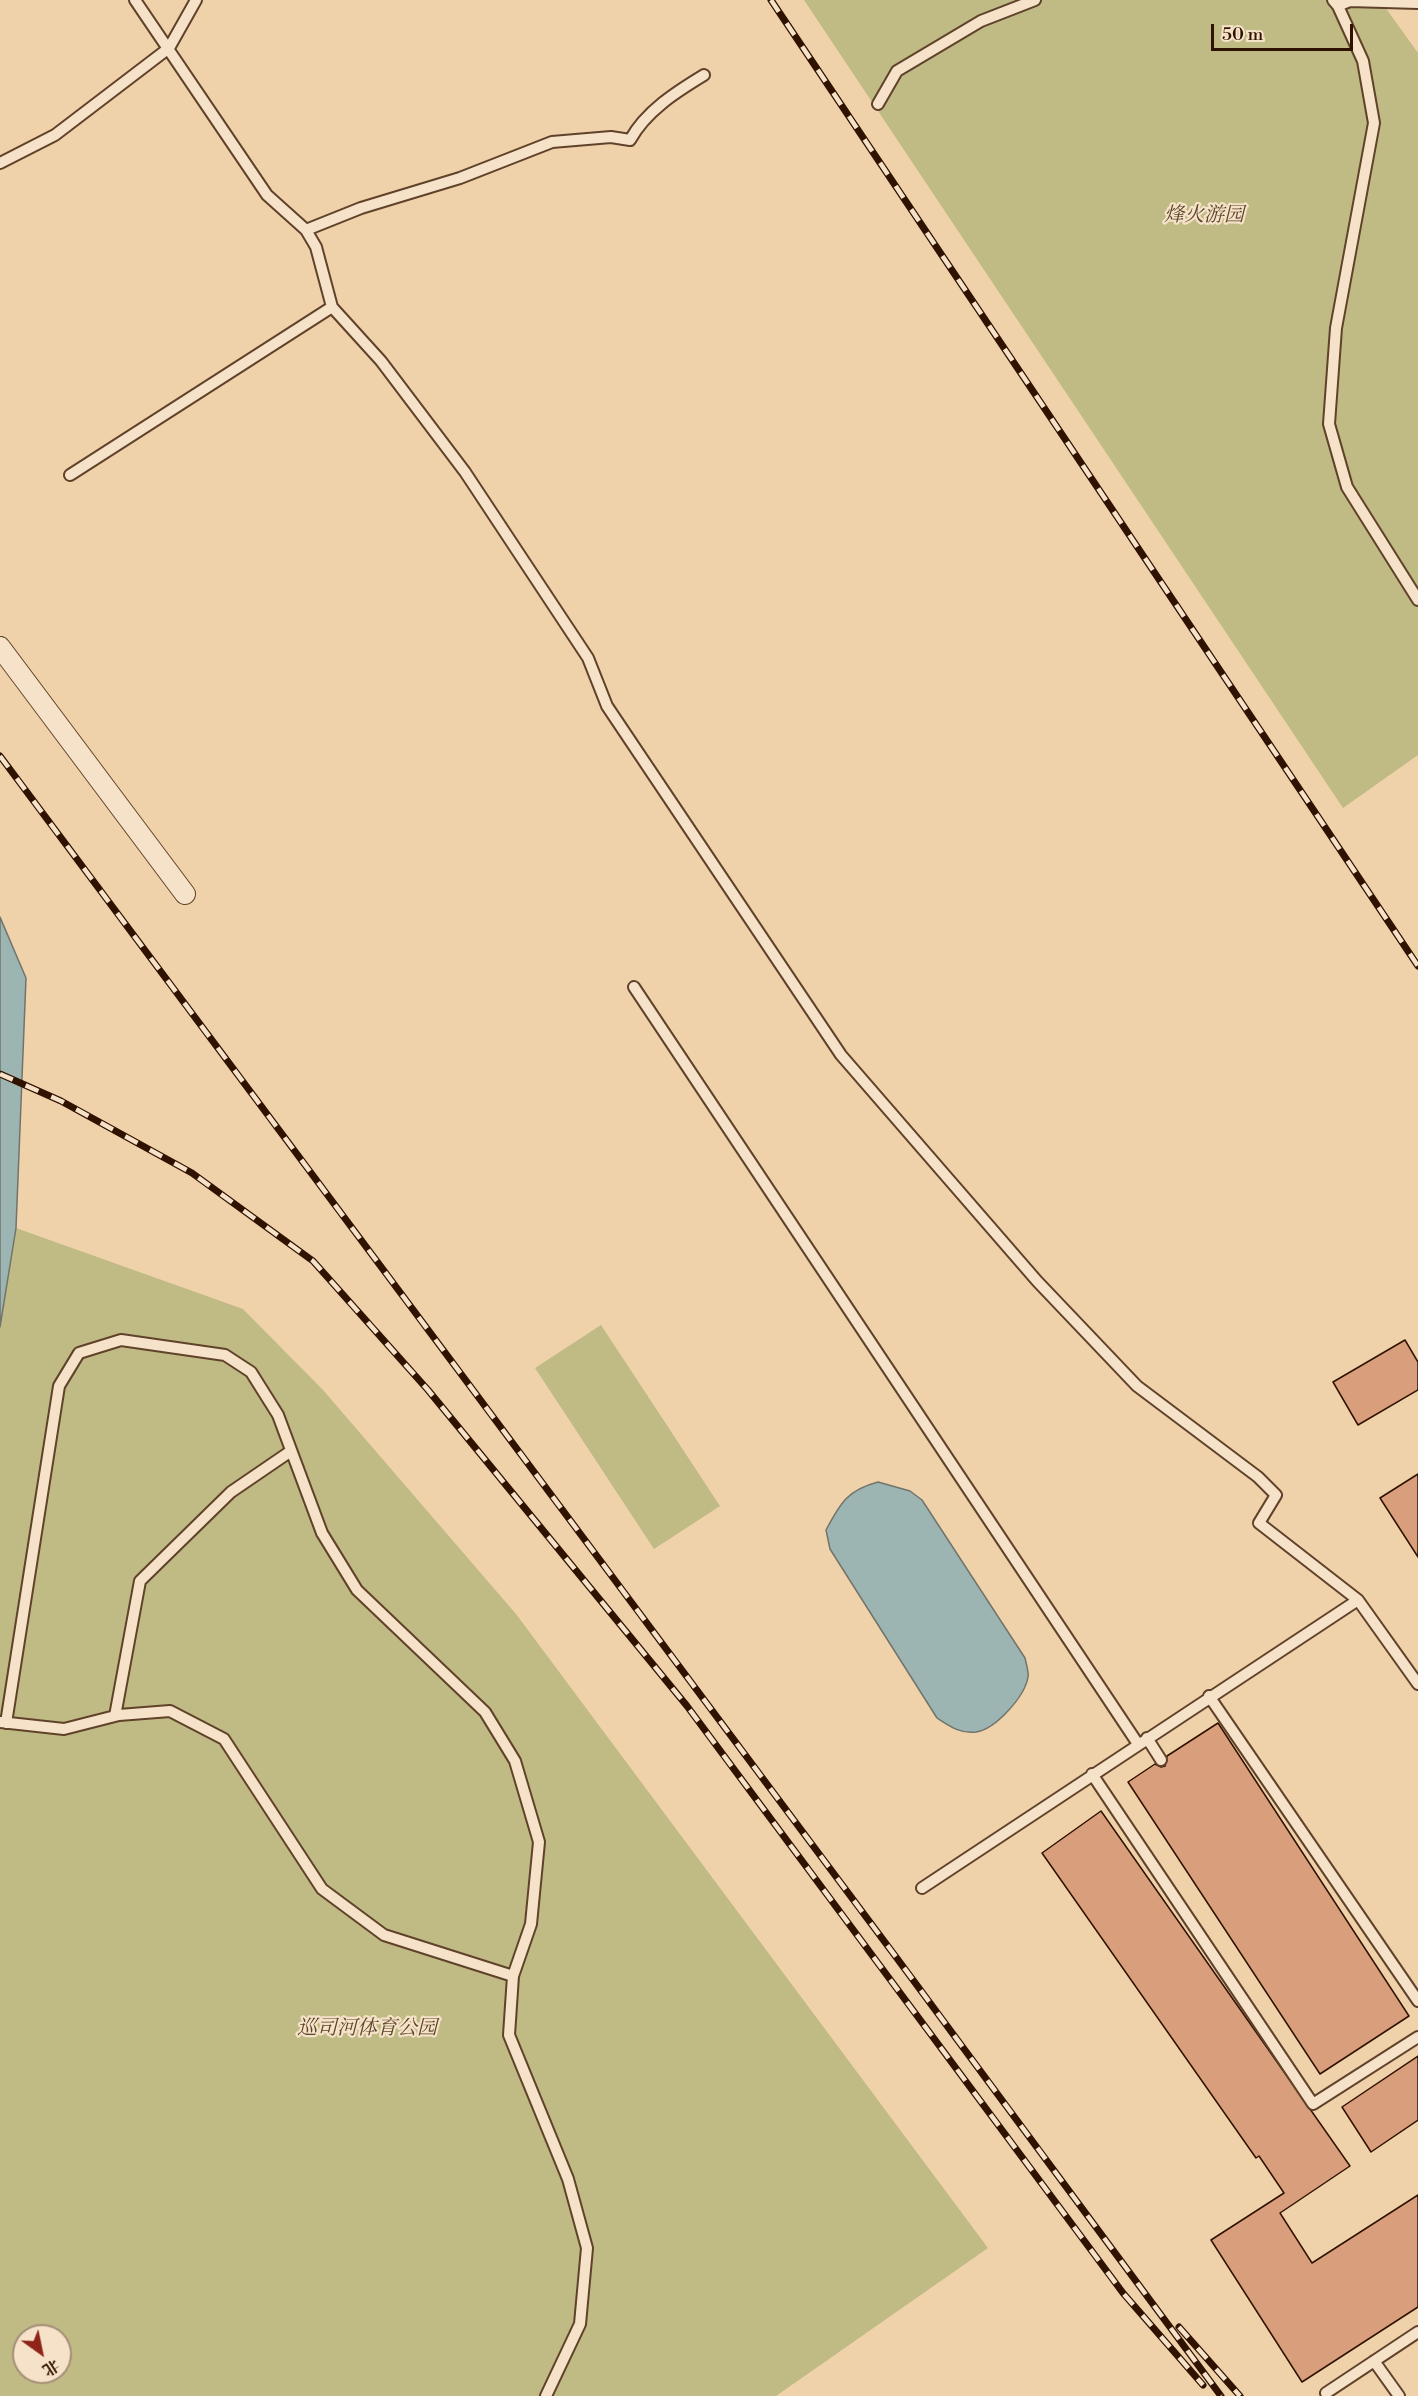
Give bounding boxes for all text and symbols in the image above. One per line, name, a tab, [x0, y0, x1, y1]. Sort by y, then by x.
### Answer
scale bar	[1214, 12, 1356, 50]
text: 50 m	[1222, 23, 1263, 46]
park label: 烽火游园	[1164, 204, 1244, 228]
park label: 巡司河体育公园	[297, 2017, 437, 2041]
north arrow	[12, 2324, 72, 2384]
text: 北	[39, 2355, 63, 2380]

